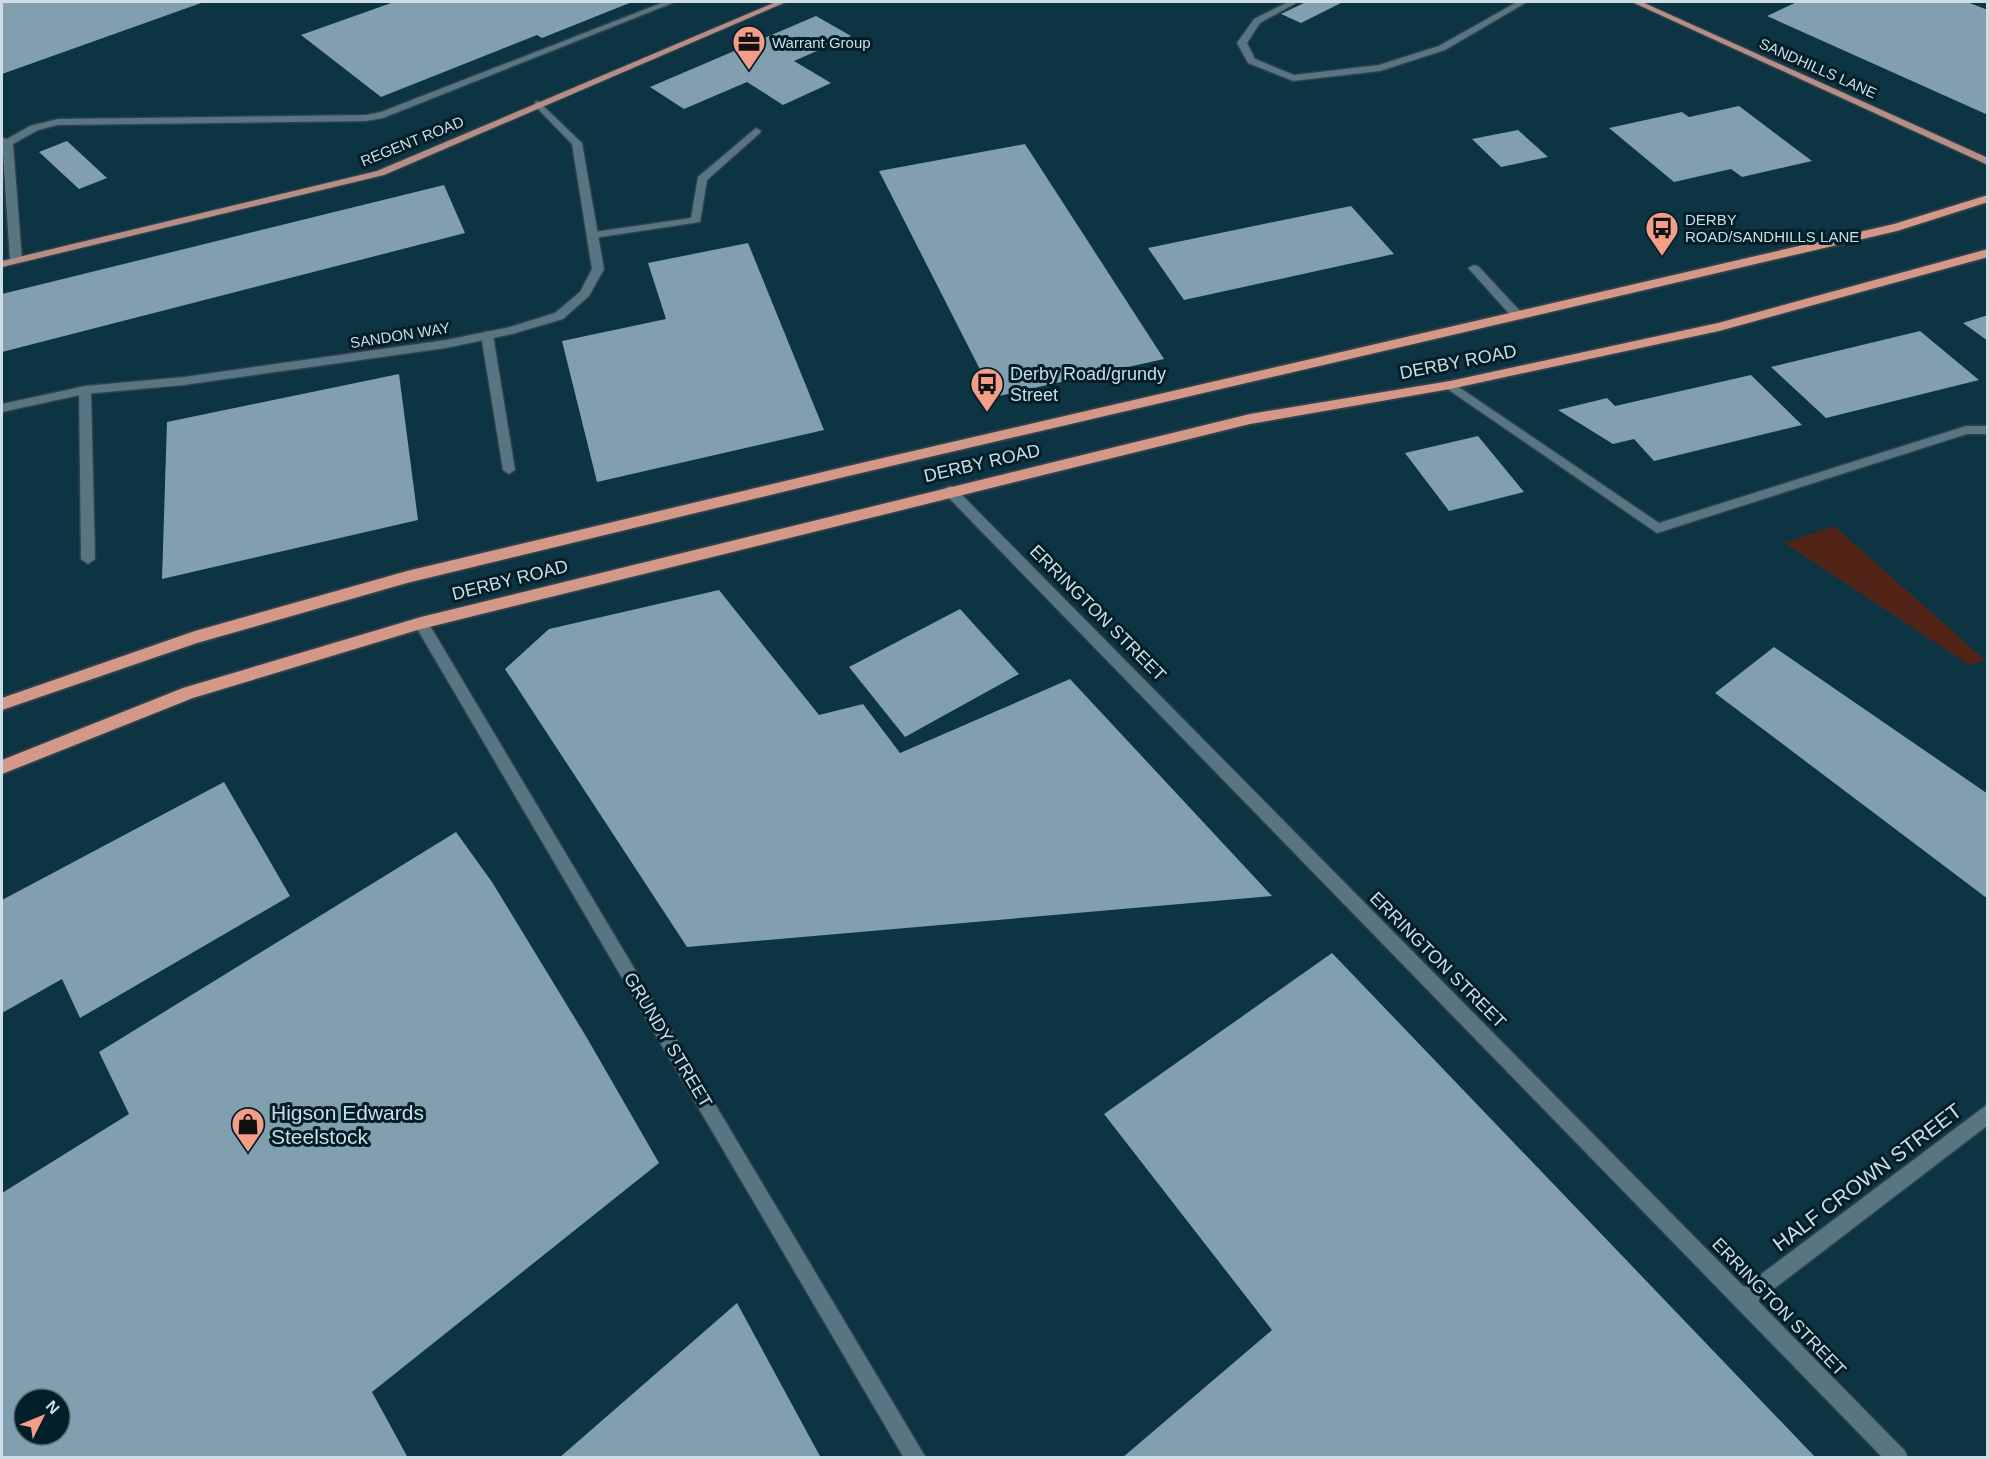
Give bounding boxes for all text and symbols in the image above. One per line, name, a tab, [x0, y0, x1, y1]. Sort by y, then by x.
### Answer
office icon: Warrant Group	[731, 24, 767, 71]
place label: Warrant Group	[772, 34, 871, 51]
street label: SANDHILLS LANE	[1757, 34, 1879, 102]
street label: REGENT ROAD	[358, 113, 466, 169]
bus stop icon: DERBY ROAD/SANDHILLS LANE	[1644, 210, 1680, 257]
place label: DERBY ROAD/SANDHILLS LANE	[1685, 211, 1859, 245]
street label: SANDON WAY	[349, 319, 451, 351]
street label: DERBY ROAD	[1398, 341, 1518, 383]
place label: Derby Road/grundy Street	[1010, 364, 1166, 405]
bus stop icon: Derby Road/grundy Street	[969, 366, 1005, 413]
street label: DERBY ROAD	[922, 440, 1042, 486]
street label: ERRINGTON STREET	[1026, 541, 1170, 685]
street label: DERBY ROAD	[450, 556, 570, 604]
street label: ERRINGTON STREET	[1366, 888, 1510, 1032]
street label: GRUNDY STREET	[620, 969, 716, 1111]
street label: HALF CROWN STREET	[1768, 1099, 1966, 1255]
place label: Higson Edwards Steelstock	[271, 1101, 424, 1148]
shop icon: Higson Edwards Steelstock	[230, 1106, 266, 1153]
street label: ERRINGTON STREET	[1708, 1234, 1850, 1380]
north arrow	[12, 1387, 72, 1447]
text: N	[42, 1397, 63, 1417]

